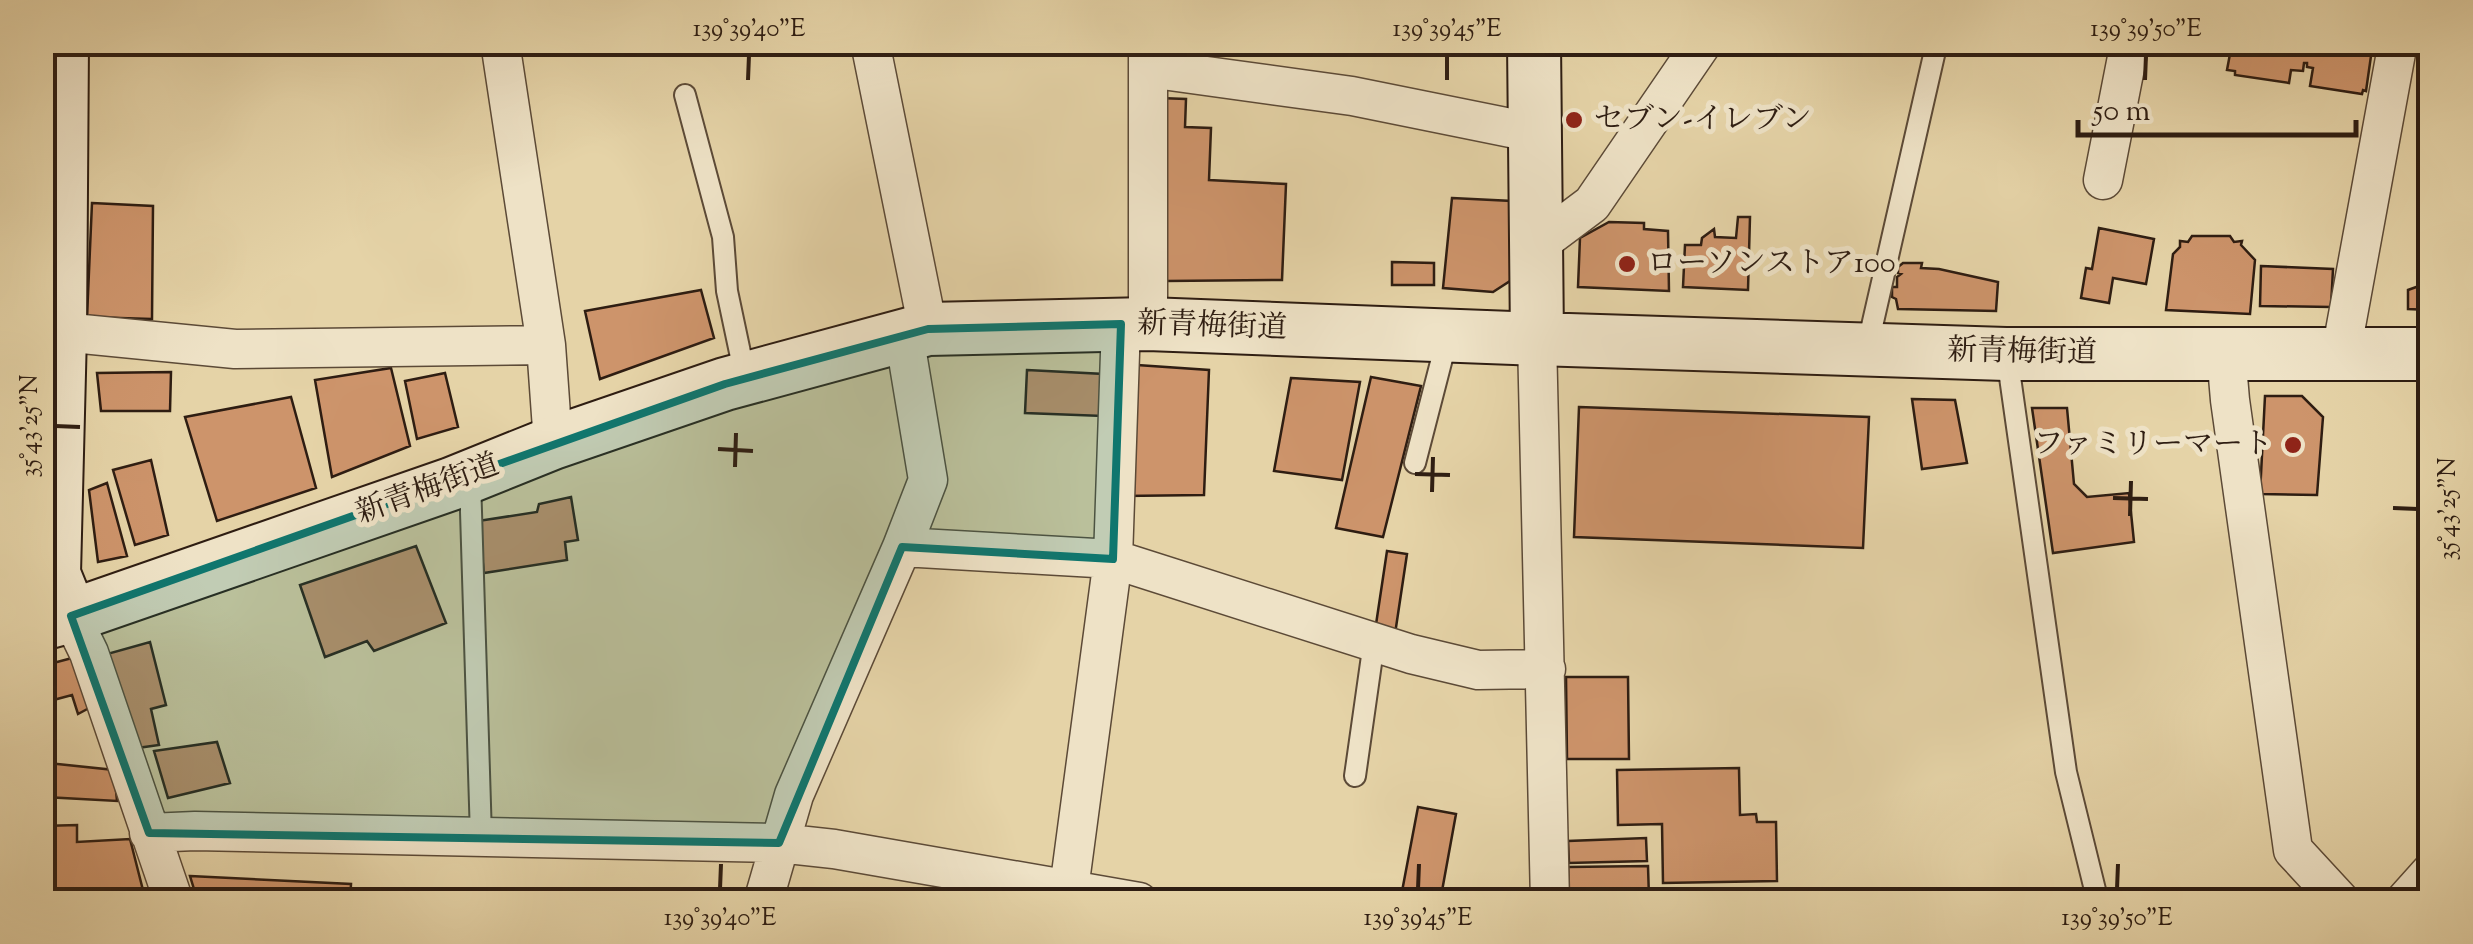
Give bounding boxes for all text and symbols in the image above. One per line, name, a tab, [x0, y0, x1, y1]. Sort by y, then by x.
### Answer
text: 139°39'40"E	[693, 12, 805, 48]
text: 139°39'45"E	[1393, 12, 1501, 48]
text: 139°39'50"E	[2090, 12, 2202, 48]
scale bar	[2078, 75, 2356, 137]
text: 50 m	[2091, 91, 2151, 134]
place label: セブン-イレブン	[1594, 99, 1812, 142]
marker: セブン-イレブン	[1563, 109, 1585, 131]
place label: ローソンストア100	[1647, 243, 1896, 286]
marker: ローソンストア100	[1616, 253, 1638, 275]
street label: 新青梅街道	[1136, 303, 1288, 351]
street label: 新青梅街道	[1947, 330, 2097, 376]
text: 35°43'25"N	[13, 374, 49, 478]
place label: ファミリーマート	[2034, 424, 2273, 467]
marker: ファミリーマート	[2282, 434, 2304, 456]
street label: 新青梅街道	[350, 444, 506, 536]
text: 35°43'25"N	[2431, 457, 2467, 561]
text: 139°39'40"E	[664, 901, 776, 937]
text: 139°39'45"E	[1364, 901, 1472, 937]
text: 139°39'50"E	[2061, 901, 2173, 937]

